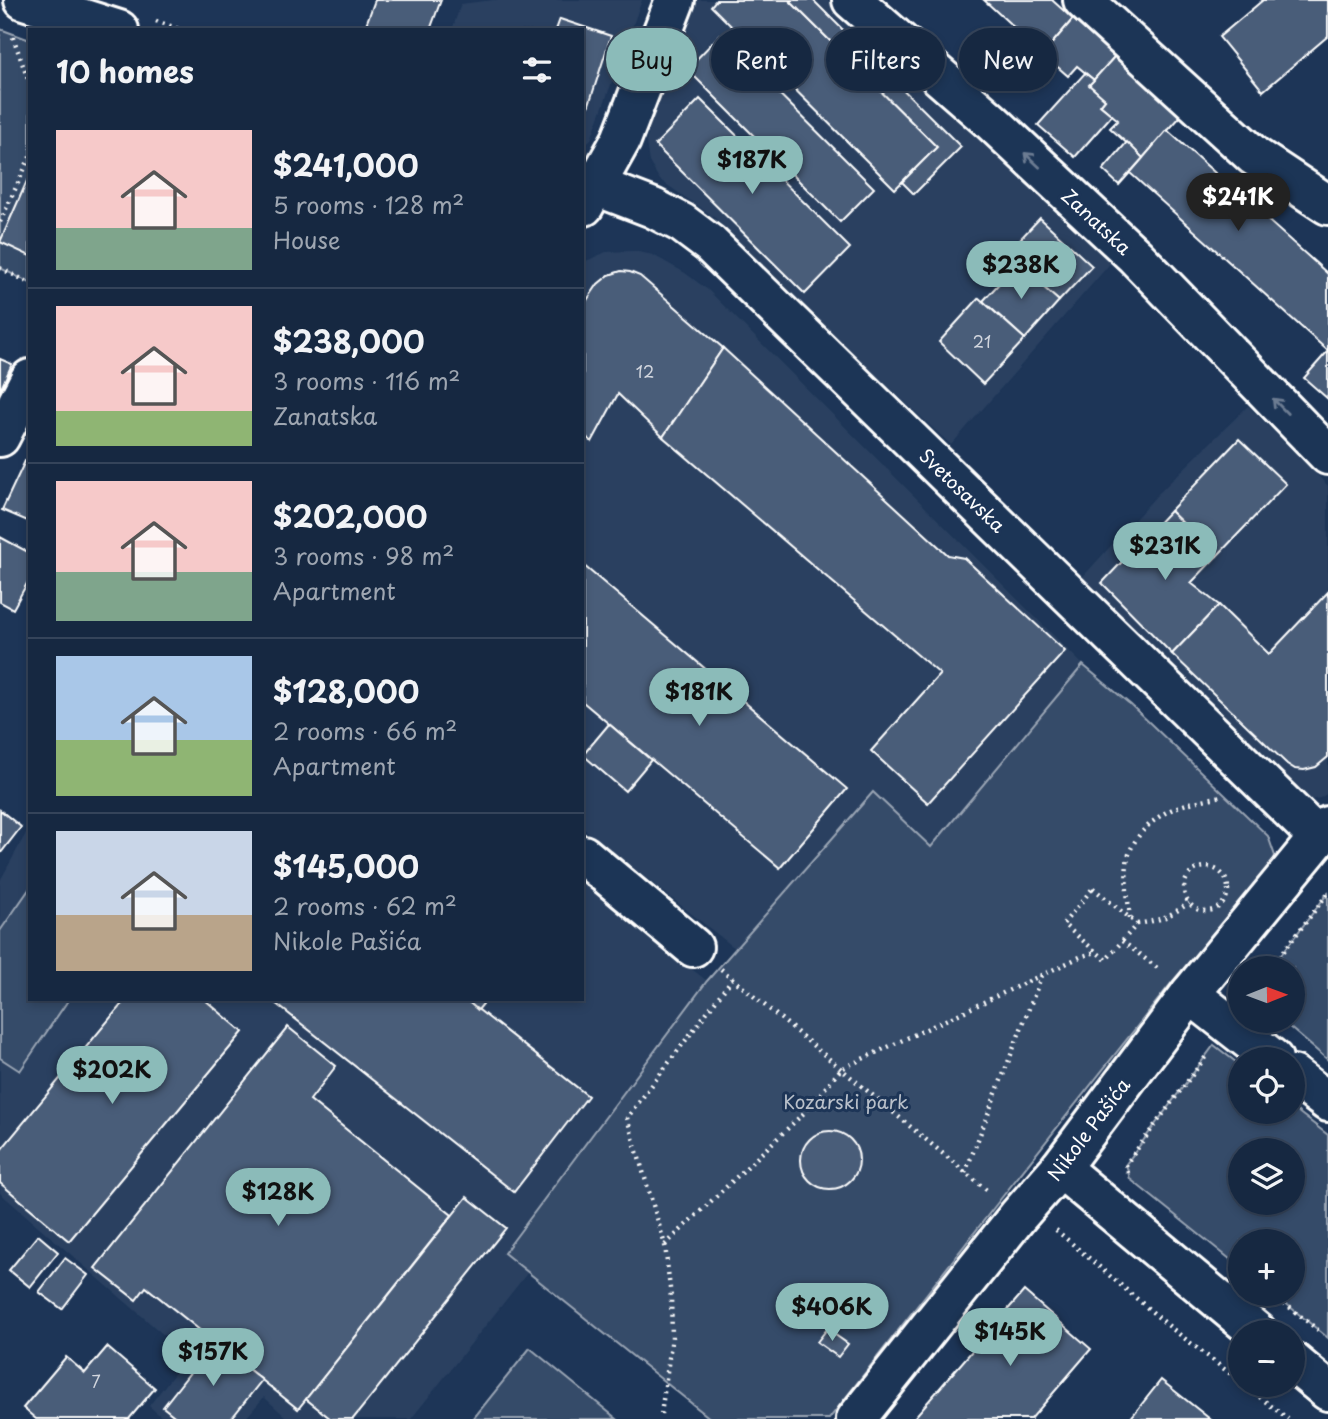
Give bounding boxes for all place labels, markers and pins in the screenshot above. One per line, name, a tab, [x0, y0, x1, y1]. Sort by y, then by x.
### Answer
pin: $187K	[703, 136, 801, 196]
pin: $241K	[1189, 174, 1287, 233]
pin: $238K	[972, 242, 1070, 301]
pin: $231K	[1116, 522, 1214, 582]
pin: $181K	[650, 668, 748, 728]
pin: $202K	[63, 1046, 161, 1106]
pin: $128K	[229, 1168, 327, 1228]
pin: $406K	[783, 1284, 881, 1343]
pin: $145K	[961, 1308, 1059, 1368]
pin: $157K	[164, 1328, 262, 1388]

